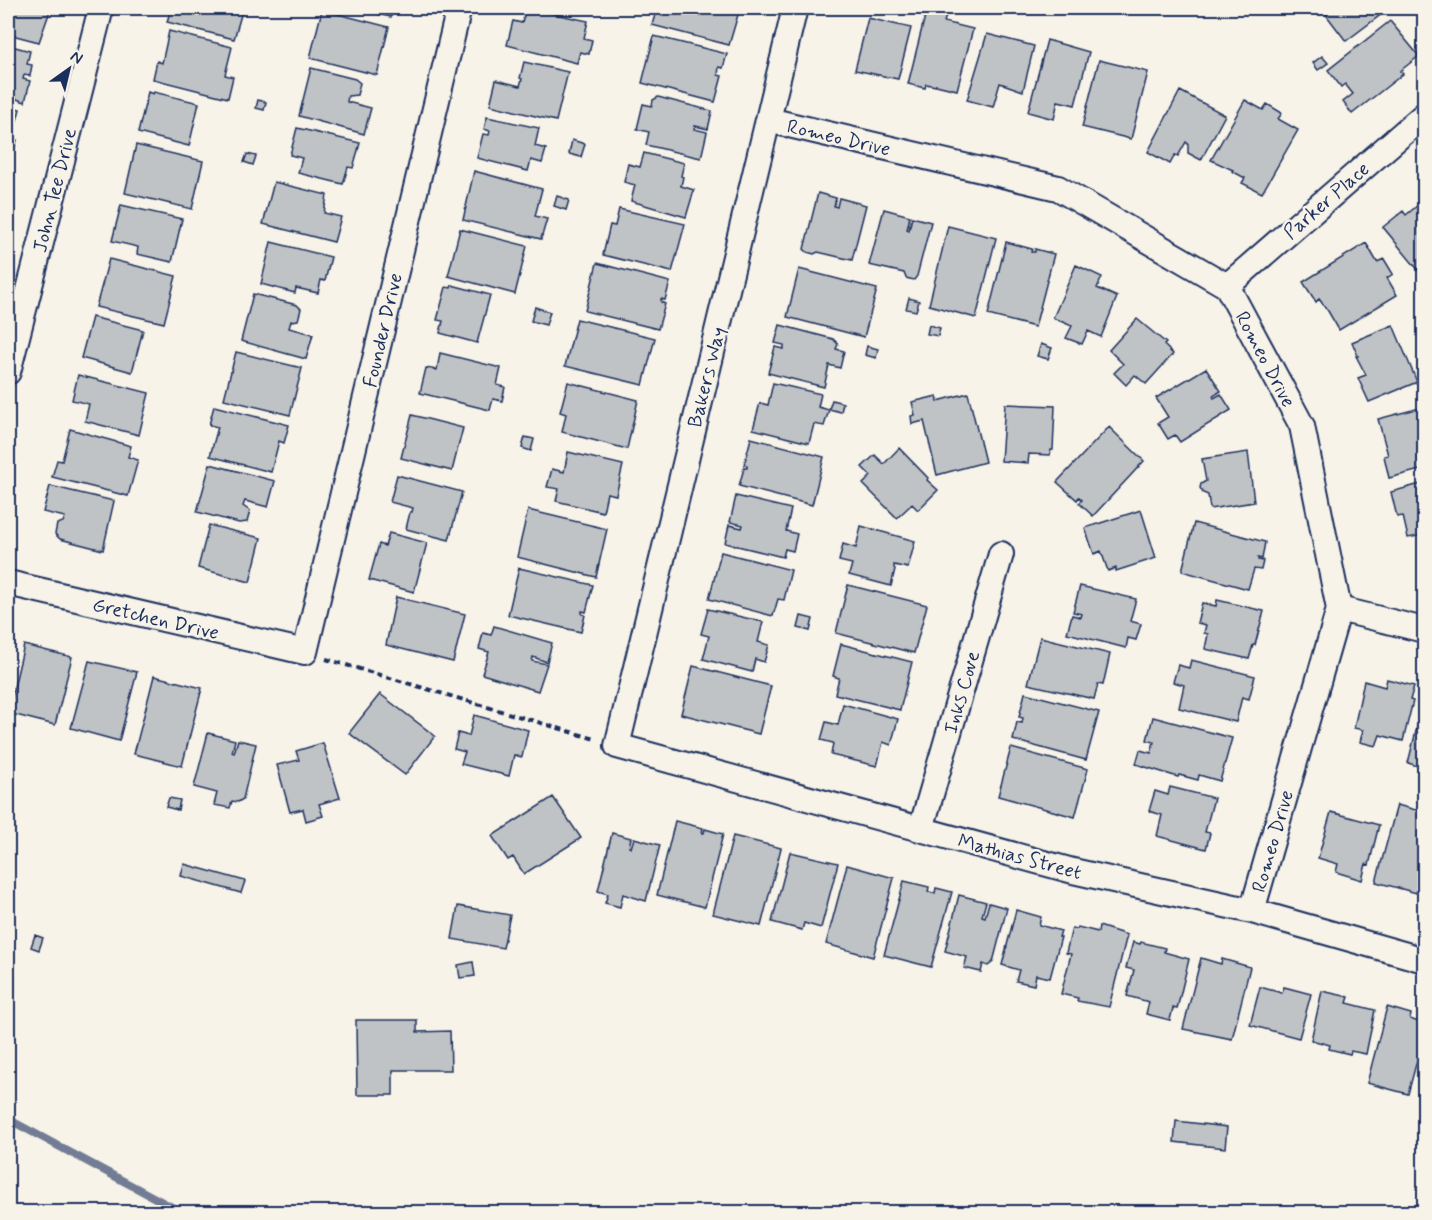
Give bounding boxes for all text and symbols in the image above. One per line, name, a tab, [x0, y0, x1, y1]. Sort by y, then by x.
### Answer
north arrow	[39, 39, 99, 99]
text: N	[66, 46, 87, 69]
street label: Romeo Drive	[784, 113, 893, 163]
street label: John Tee Drive	[27, 125, 84, 255]
street label: Parker Place	[1278, 156, 1376, 246]
street label: Founder Drive	[357, 270, 410, 390]
street label: Romeo Drive	[1228, 307, 1301, 413]
street label: Bakers Way	[682, 324, 733, 431]
street label: Gretchen Drive	[90, 592, 222, 647]
street label: Inks Cove	[938, 648, 987, 737]
street label: Romeo Drive	[1246, 787, 1301, 896]
street label: Mathias Street	[955, 828, 1084, 887]

